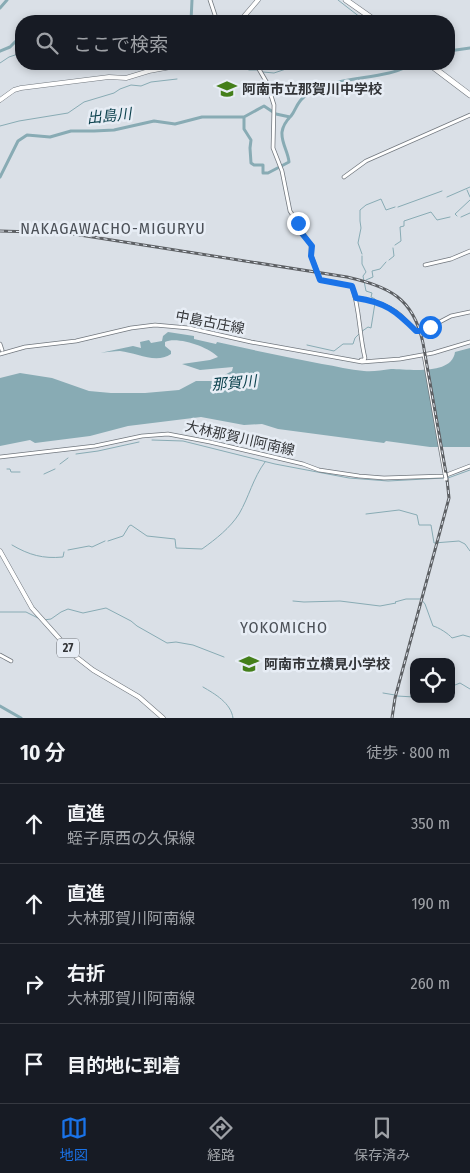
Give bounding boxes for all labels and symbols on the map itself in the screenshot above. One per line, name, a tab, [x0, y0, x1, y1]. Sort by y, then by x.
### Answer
school or university icon: 阿南市立那賀川中学校	[216, 78, 238, 100]
place label: 阿南市立那賀川中学校	[242, 81, 382, 98]
water label: 出島川	[86, 104, 134, 127]
route end	[287, 212, 310, 235]
district label: NAKAGAWACHO-MIGURYU	[20, 219, 206, 238]
street label: 中島古庄線	[174, 307, 246, 338]
route start	[419, 316, 442, 339]
water label: 那賀川	[211, 372, 259, 394]
street label: 大林那賀川阿南線	[183, 418, 296, 459]
district label: YOKOMICHO	[240, 618, 328, 637]
road number: 27	[57, 638, 79, 658]
school or university icon: 阿南市立横見小学校	[238, 653, 260, 675]
place label: 阿南市立横見小学校	[264, 656, 390, 673]

